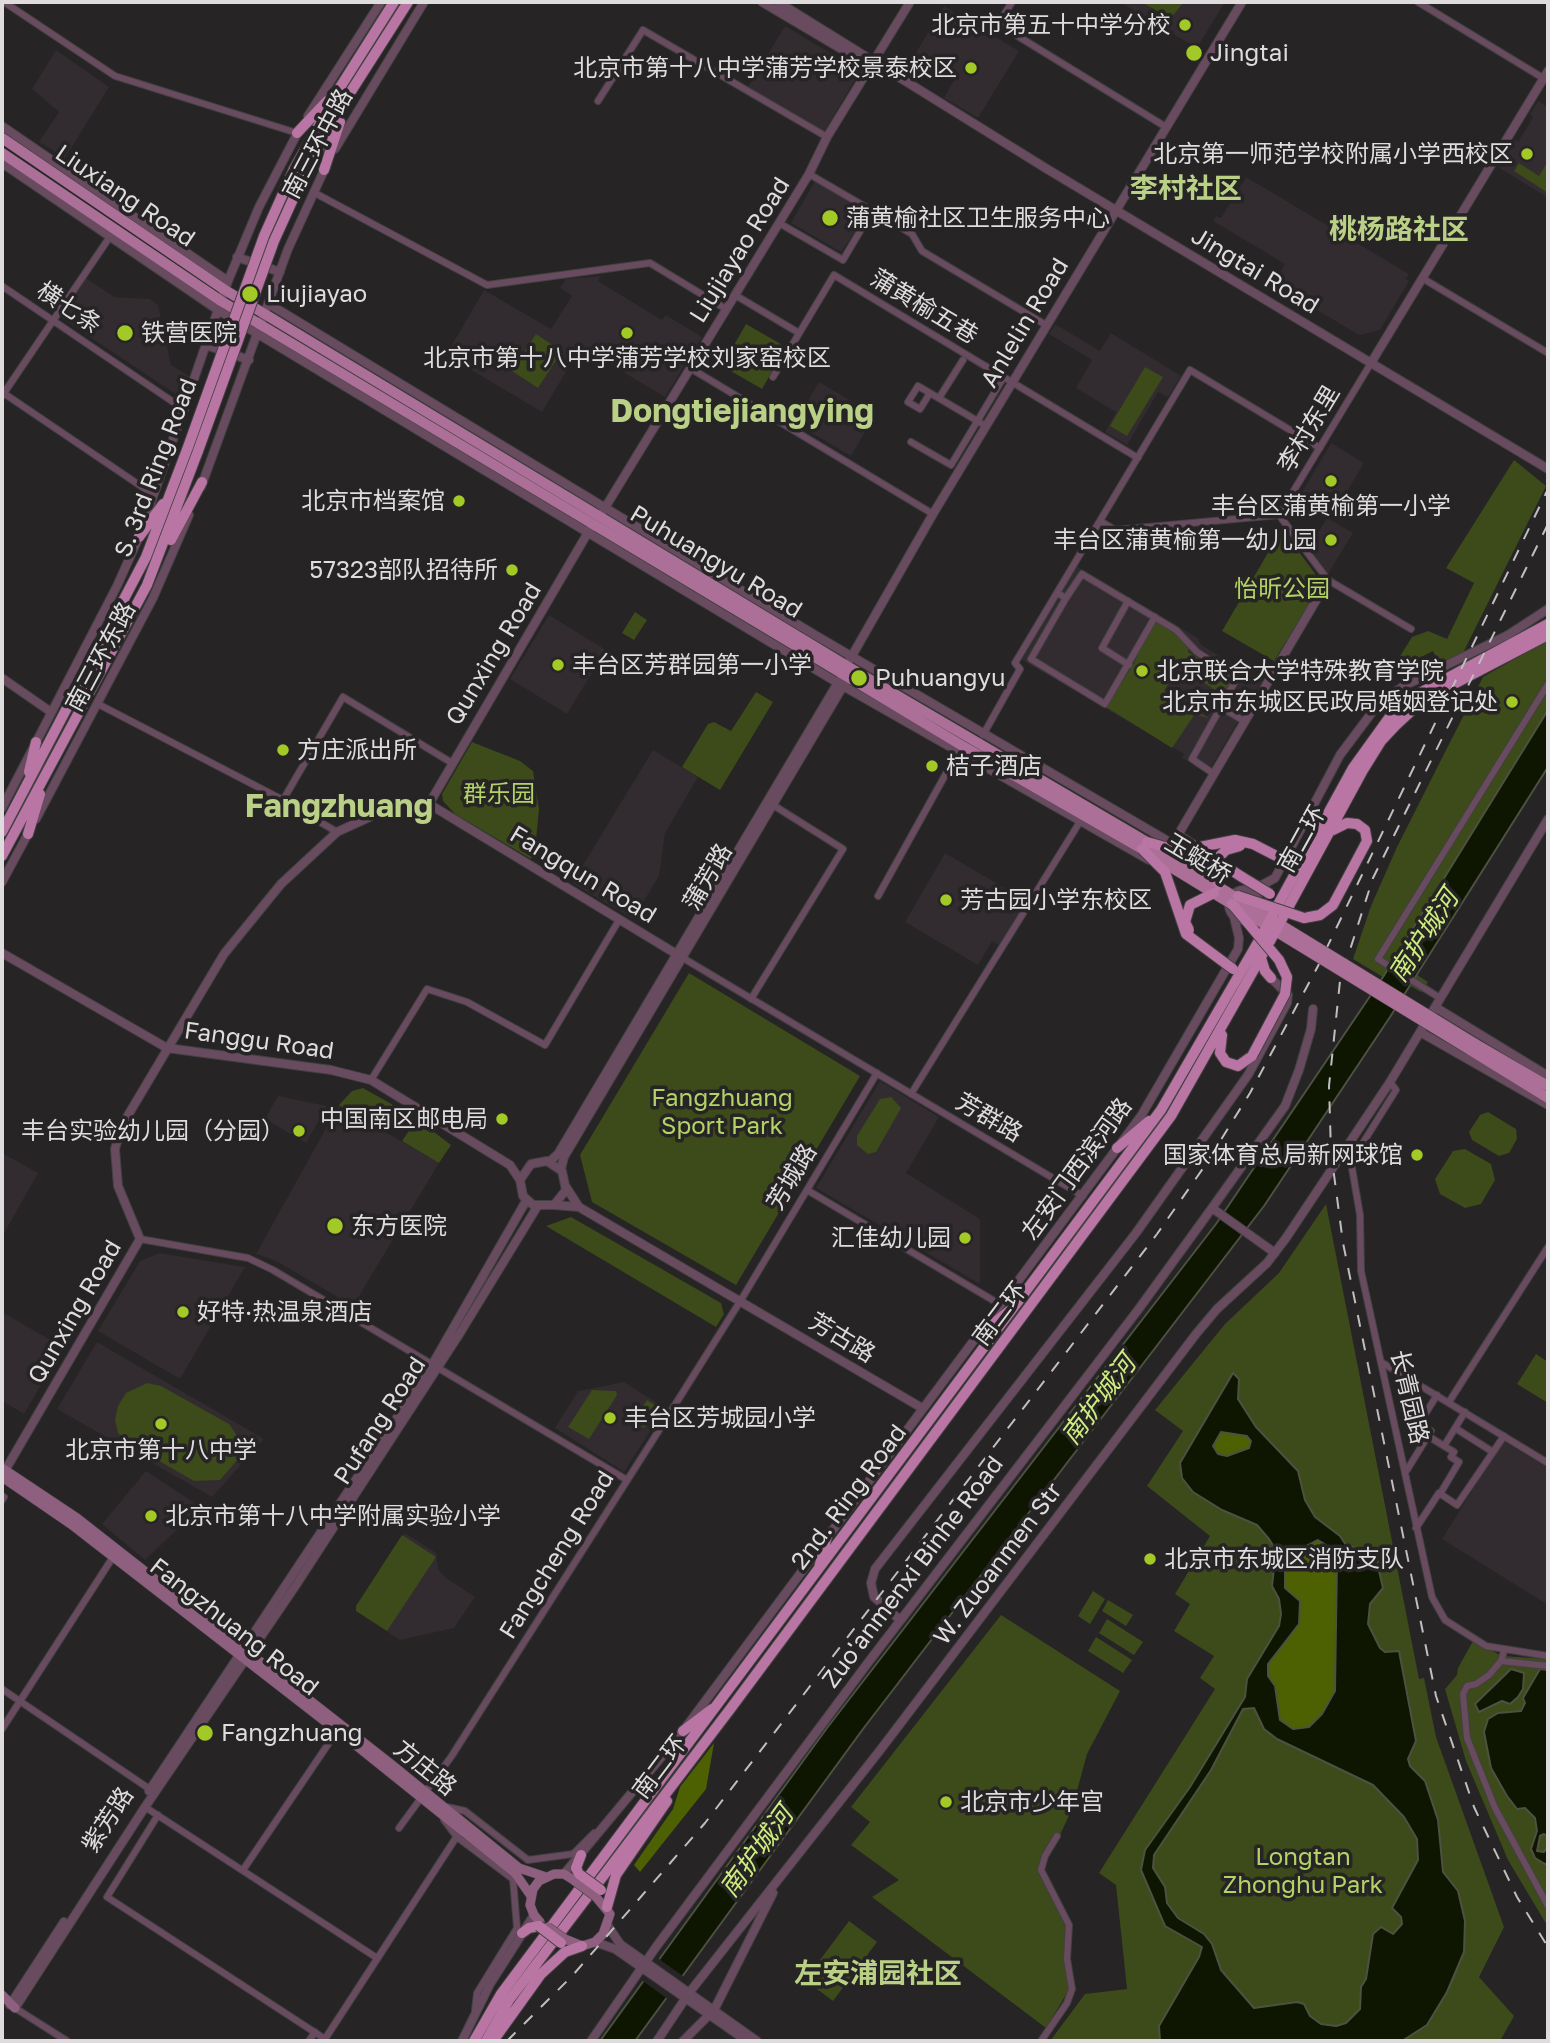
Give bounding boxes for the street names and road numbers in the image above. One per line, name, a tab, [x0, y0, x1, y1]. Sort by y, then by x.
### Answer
street label: 南三环中路	[277, 84, 359, 204]
street label: Liuxiang Road	[50, 139, 200, 253]
street label: Liujiayao Road	[684, 172, 796, 328]
street label: Jingtai Road	[1186, 222, 1324, 320]
street label: Anlelin Road	[975, 253, 1075, 393]
street label: 蒲黄榆五巷	[865, 264, 983, 350]
street label: 横七条	[31, 276, 107, 340]
street label: S. 3rd Ring Road	[109, 374, 203, 562]
street label: 李村东里	[1272, 380, 1346, 478]
street label: Puhuangyu Road	[625, 499, 807, 625]
street label: Qunxing Road	[440, 578, 548, 730]
street label: 南三环东路	[60, 597, 142, 717]
street label: 南二环	[1272, 801, 1332, 877]
street label: Fangqun Road	[505, 820, 661, 930]
street label: 玉蜓桥	[1160, 828, 1236, 890]
street label: 蒲芳路	[678, 839, 738, 915]
street label: Fanggu Road	[182, 1016, 336, 1066]
street label: 芳群路	[951, 1088, 1027, 1148]
street label: 左安门西滨河路	[1016, 1093, 1138, 1245]
street label: 芳城路	[761, 1139, 823, 1215]
street label: Qunxing Road	[22, 1235, 128, 1389]
street label: 南二环	[967, 1277, 1033, 1351]
street label: 芳古路	[804, 1307, 880, 1369]
street label: 长青园路	[1384, 1347, 1434, 1447]
street label: Pufang Road	[328, 1352, 432, 1490]
street label: 2nd. Ring Road	[785, 1419, 913, 1575]
street label: Zuo'anmenxi Binhe Road	[816, 1451, 1010, 1693]
street label: Fangcheng Road	[494, 1466, 620, 1644]
street label: W. Zuoanmen Str	[928, 1477, 1068, 1651]
street label: Fangzhuang Road	[144, 1552, 324, 1702]
street label: 南二环	[627, 1730, 693, 1804]
street label: 方庄路	[388, 1734, 462, 1802]
street label: 紫芳路	[76, 1782, 140, 1858]

